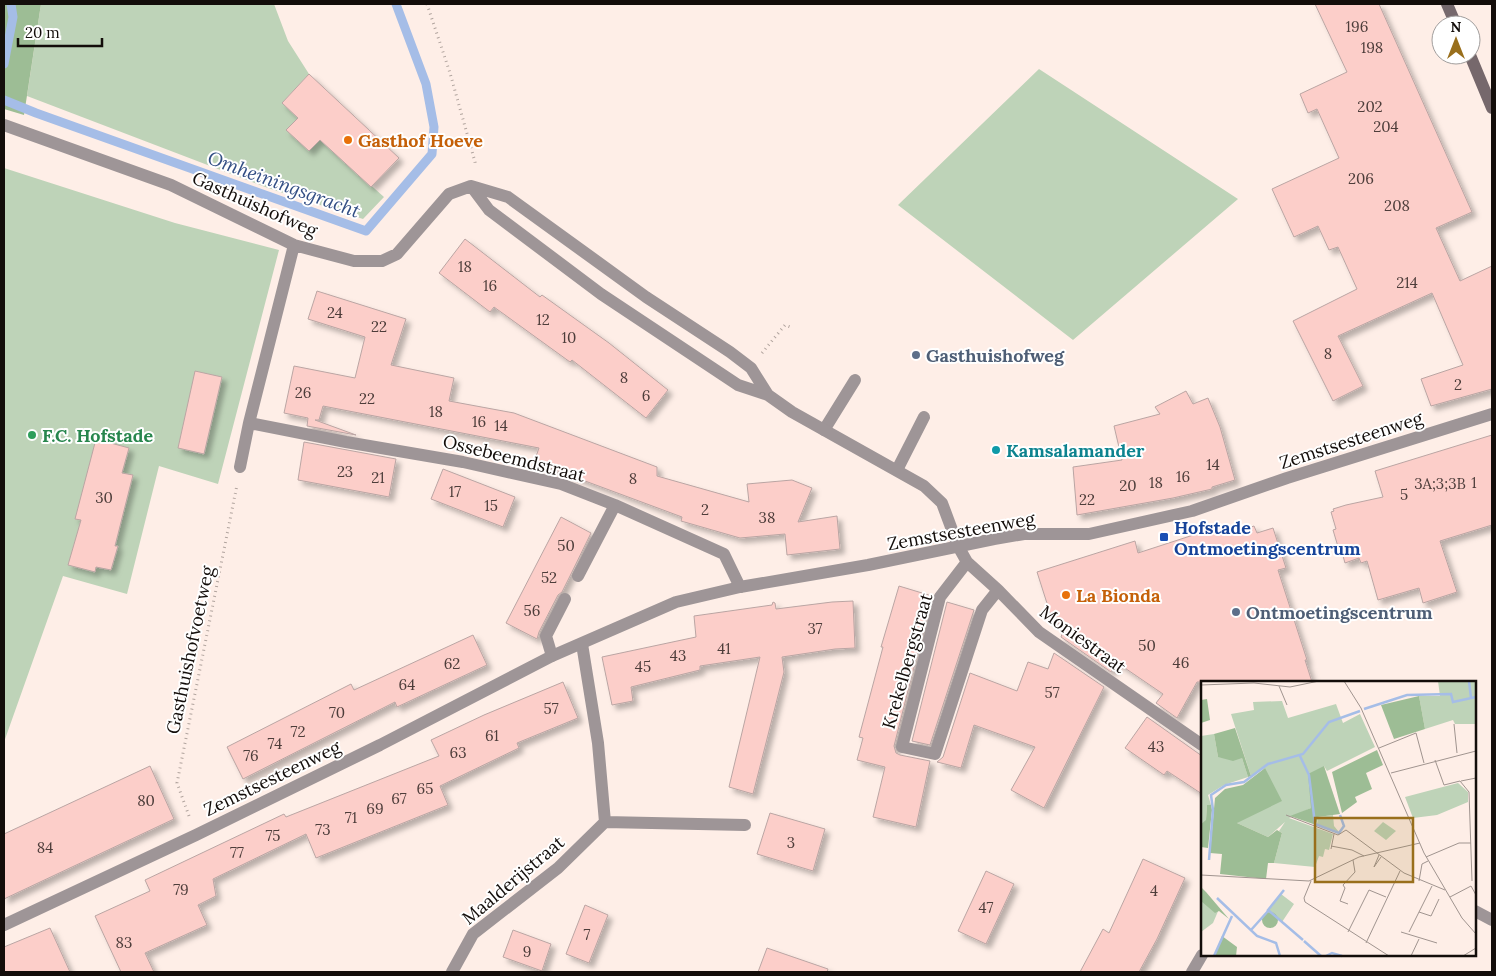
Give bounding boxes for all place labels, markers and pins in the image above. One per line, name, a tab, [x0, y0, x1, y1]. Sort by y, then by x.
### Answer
place label: Gasthof Hoeve	[358, 129, 483, 152]
marker: Gasthof Hoeve	[342, 134, 354, 146]
place label: Gasthuishofweg	[926, 344, 1065, 367]
marker: Gasthuishofweg	[910, 349, 922, 361]
place label: F.C. Hofstade	[42, 424, 153, 447]
marker: F.C. Hofstade	[26, 429, 38, 441]
place label: Kamsalamander	[1006, 439, 1145, 462]
marker: Kamsalamander	[990, 444, 1002, 456]
place label: Hofstade Ontmoetingscentrum	[1174, 516, 1361, 560]
marker: Hofstade Ontmoetingscentrum	[1158, 531, 1170, 543]
place label: La Bionda	[1076, 584, 1161, 607]
marker: La Bionda	[1060, 589, 1072, 601]
place label: Ontmoetingscentrum	[1246, 601, 1433, 624]
marker: Ontmoetingscentrum	[1230, 606, 1242, 618]

